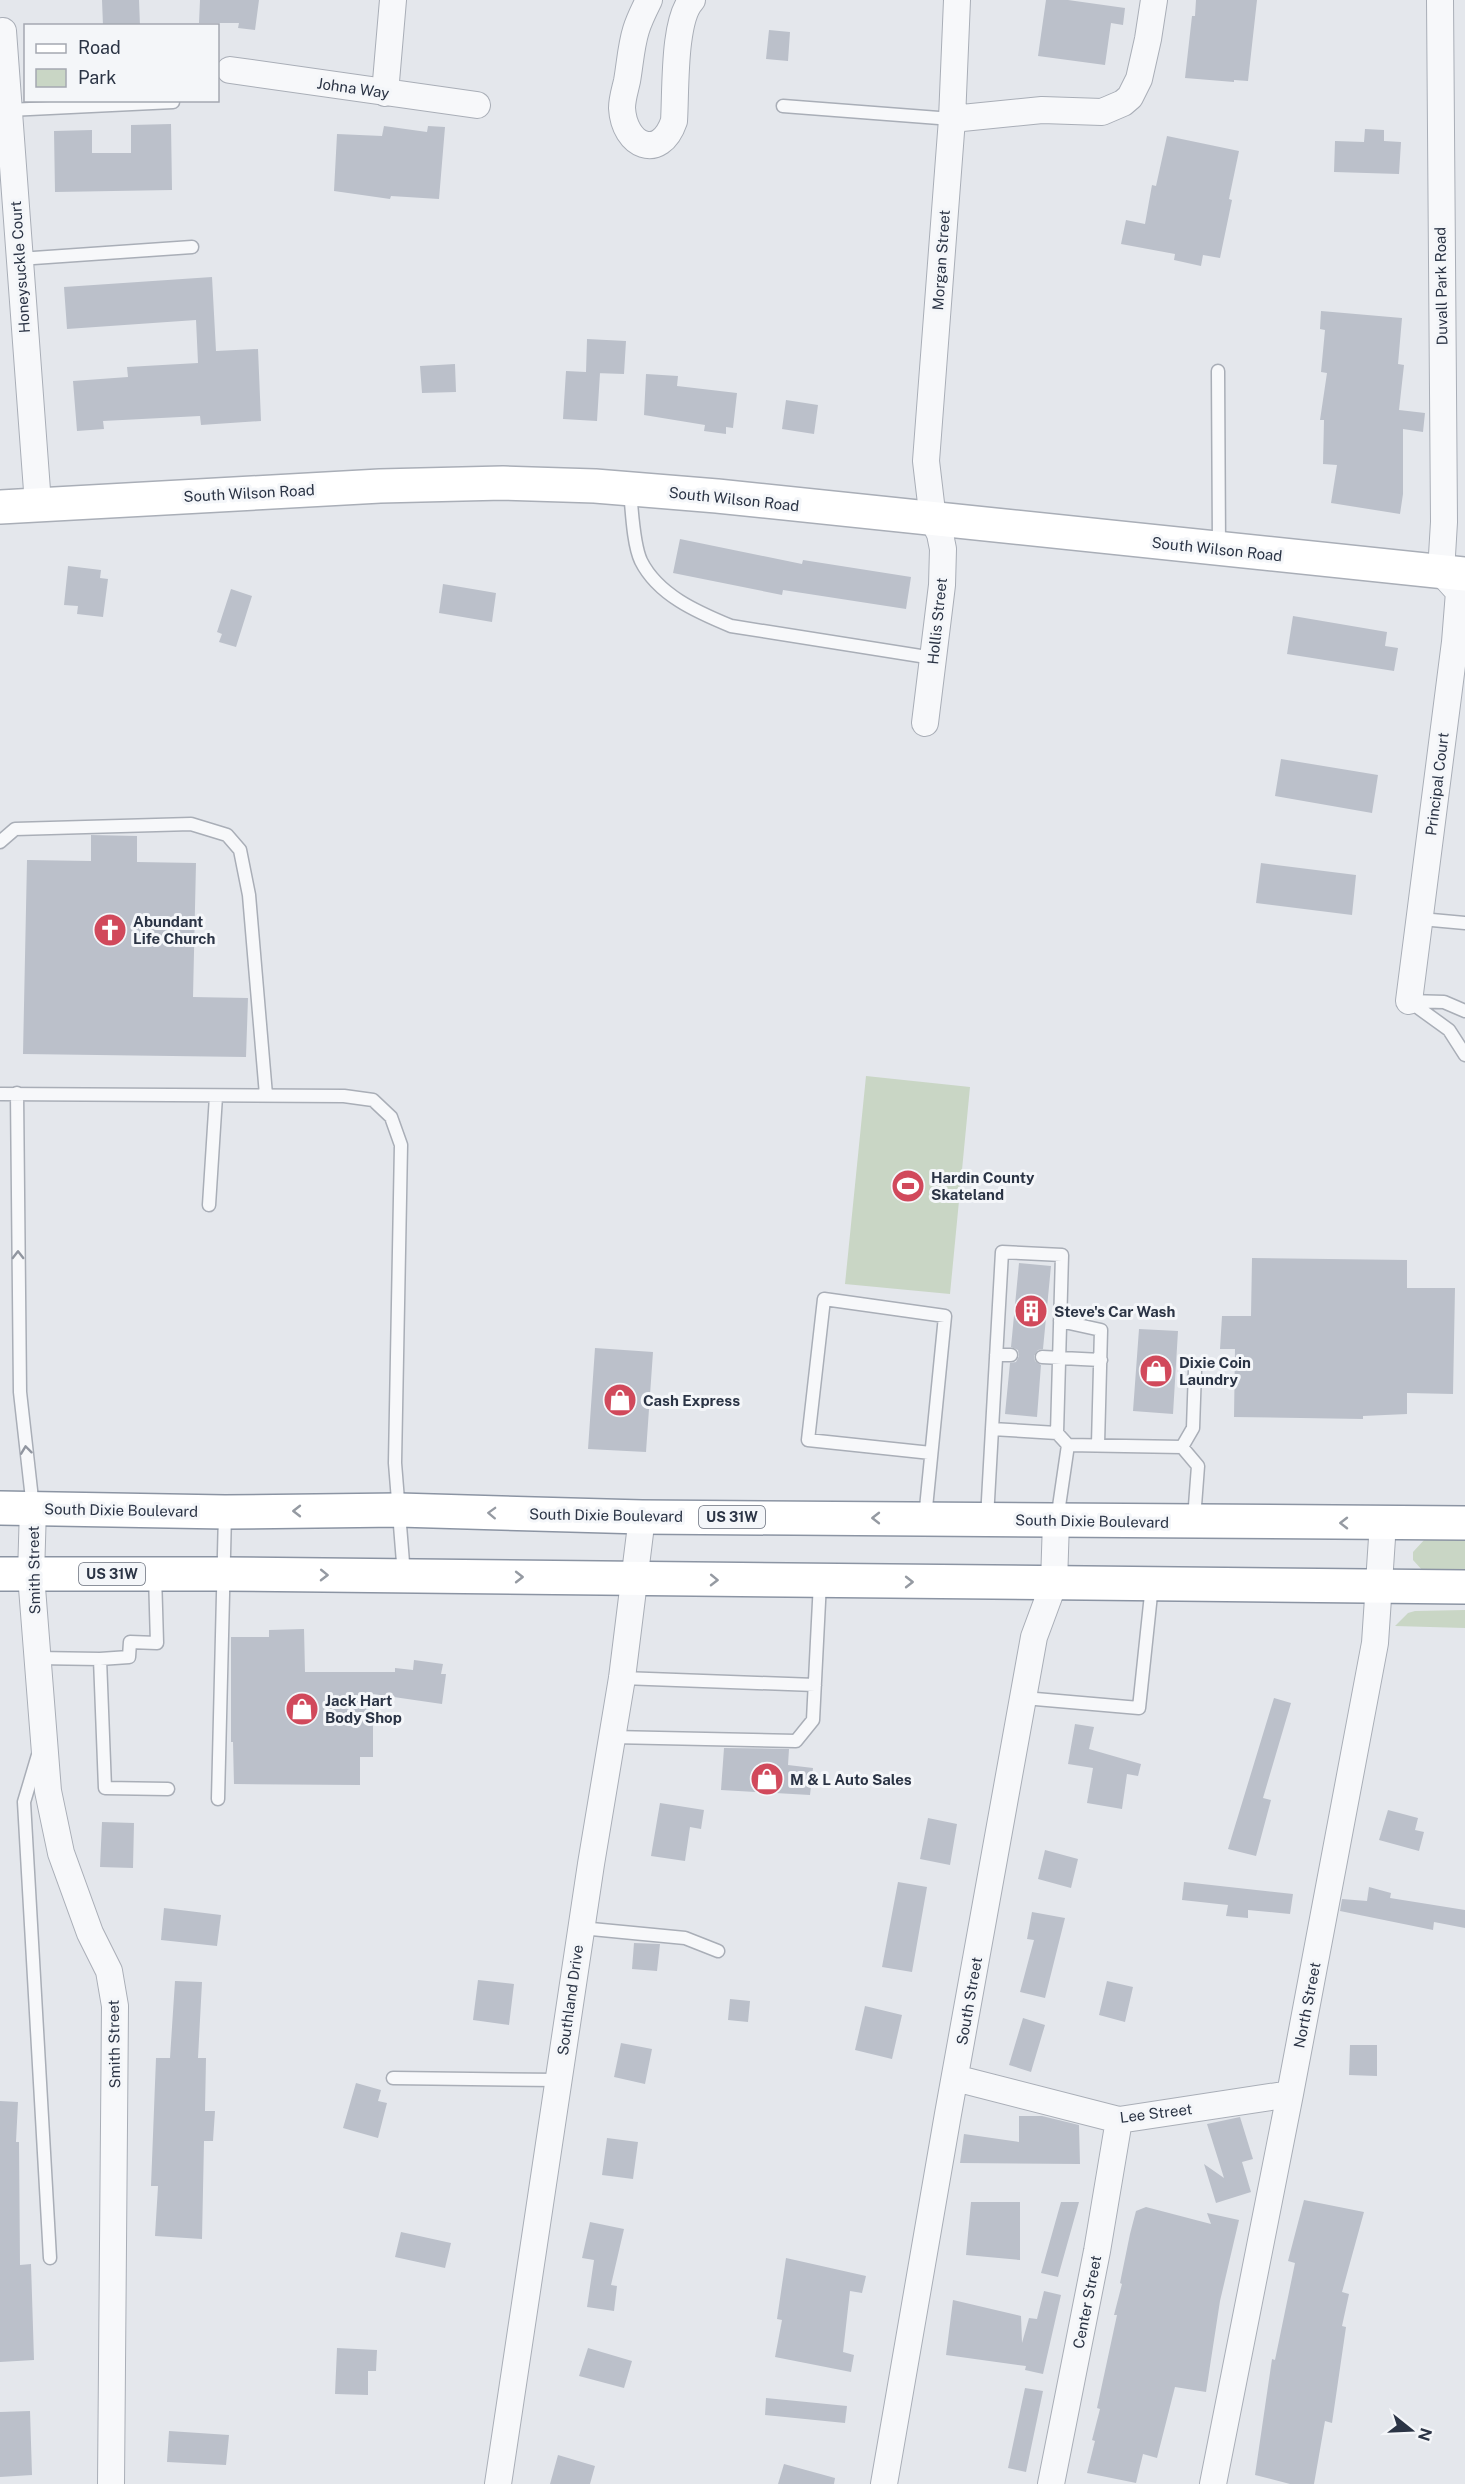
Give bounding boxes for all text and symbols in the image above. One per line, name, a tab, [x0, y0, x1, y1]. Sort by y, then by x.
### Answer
legend	[24, 24, 219, 102]
text: Road	[78, 37, 121, 58]
text: Park	[78, 67, 116, 88]
street label: Johna Way	[316, 75, 390, 101]
street label: Honeysuckle Court	[7, 200, 33, 334]
street label: Morgan Street	[929, 209, 953, 311]
street label: Duvall Park Road	[1431, 227, 1451, 345]
street label: South Wilson Road	[183, 481, 315, 505]
street label: South Wilson Road	[668, 484, 800, 514]
street label: South Wilson Road	[1151, 534, 1283, 564]
street label: Hollis Street	[924, 577, 950, 665]
street label: Principal Court	[1422, 731, 1452, 837]
church icon: Abundant Life Church	[92, 912, 128, 948]
place label: Abundant Life Church	[133, 913, 215, 947]
sports icon: Hardin County Skateland	[890, 1168, 926, 1204]
place label: Hardin County Skateland	[931, 1169, 1035, 1203]
one-way arrow	[12, 1251, 24, 1260]
building icon: Steve's Car Wash	[1013, 1293, 1049, 1329]
place label: Steve's Car Wash	[1054, 1303, 1176, 1320]
shop icon: Dixie Coin Laundry	[1138, 1353, 1174, 1389]
place label: Dixie Coin Laundry	[1179, 1354, 1251, 1388]
shop icon: Cash Express	[602, 1382, 638, 1418]
place label: Cash Express	[643, 1392, 740, 1409]
one-way arrow	[20, 1445, 33, 1454]
street label: South Dixie Boulevard	[44, 1500, 198, 1520]
one-way arrow	[292, 1505, 301, 1517]
street label: South Dixie Boulevard	[529, 1505, 683, 1525]
road number: US 31W	[699, 1506, 765, 1528]
one-way arrow	[487, 1507, 496, 1519]
street label: South Dixie Boulevard	[1015, 1511, 1169, 1531]
one-way arrow	[871, 1512, 880, 1525]
one-way arrow	[1339, 1517, 1348, 1529]
street label: Smith Street	[25, 1525, 43, 1614]
road number: US 31W	[79, 1563, 145, 1585]
one-way arrow	[319, 1569, 328, 1581]
one-way arrow	[514, 1571, 523, 1583]
one-way arrow	[709, 1573, 718, 1586]
one-way arrow	[904, 1576, 913, 1588]
shop icon: Jack Hart Body Shop	[284, 1691, 320, 1727]
place label: Jack Hart Body Shop	[325, 1692, 402, 1726]
shop icon: M & L Auto Sales	[749, 1761, 785, 1797]
place label: M & L Auto Sales	[790, 1771, 912, 1788]
street label: Southland Drive	[554, 1944, 586, 2056]
street label: South Street	[953, 1955, 985, 2046]
street label: North Street	[1290, 1960, 1324, 2049]
street label: Smith Street	[105, 1999, 123, 2088]
street label: Lee Street	[1119, 2100, 1193, 2126]
street label: Center Street	[1070, 2254, 1104, 2350]
north arrow	[1381, 2400, 1441, 2460]
text: N	[1414, 2426, 1436, 2443]

